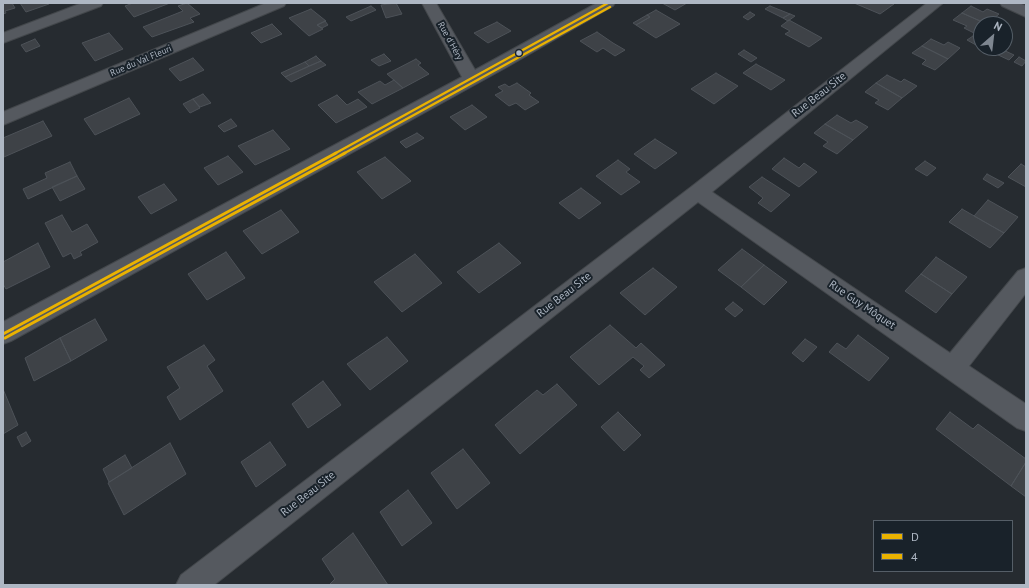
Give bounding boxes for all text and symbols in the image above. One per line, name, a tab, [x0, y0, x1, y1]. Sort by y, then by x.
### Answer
north arrow	[973, 16, 1013, 56]
text: N	[992, 18, 1005, 34]
street label: Rue d'Héry	[435, 20, 465, 62]
street label: Rue du Val Fleuri	[109, 43, 173, 79]
unlabelled marker	[514, 48, 524, 58]
street label: Rue Beau Site	[789, 70, 849, 120]
street label: Rue Beau Site	[534, 270, 594, 320]
street label: Rue Guy Môquet	[826, 278, 898, 332]
street label: Rue Beau Site	[278, 469, 338, 519]
legend	[873, 520, 1013, 572]
text: D	[911, 529, 919, 544]
text: 4	[911, 549, 918, 564]

